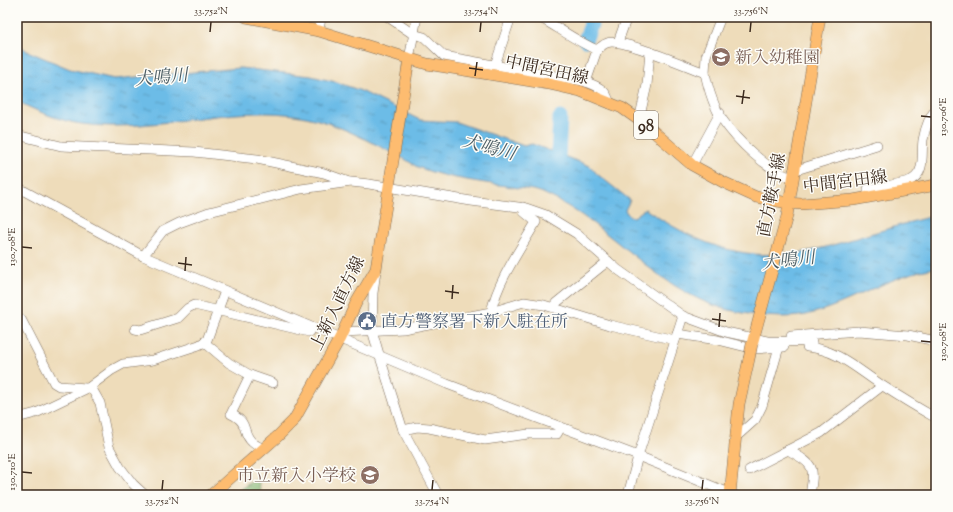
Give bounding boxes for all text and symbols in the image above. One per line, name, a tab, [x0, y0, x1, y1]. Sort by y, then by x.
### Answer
text: 33.752°N	[194, 4, 228, 19]
text: 33.754°N	[464, 4, 498, 19]
text: 33.756°N	[734, 4, 768, 19]
school or university icon: 新入幼稚園	[710, 46, 732, 68]
place label: 新入幼稚園	[735, 47, 820, 71]
street label: 中間宮田線	[503, 50, 591, 92]
water label: 犬鳴川	[133, 64, 191, 94]
text: 130.706°E	[936, 98, 951, 136]
road number: 98	[634, 111, 658, 139]
water label: 犬鳴川	[459, 129, 520, 169]
street label: 直方鞍手線	[753, 151, 793, 239]
street label: 中間宮田線	[802, 166, 889, 200]
text: 130.708°E	[5, 228, 20, 266]
water label: 犬鳴川	[760, 246, 819, 278]
street label: 上新入直方線	[306, 253, 372, 355]
public building icon: 直方警察署下新入駐在所	[356, 310, 378, 332]
place label: 直方警察署下新入駐在所	[381, 311, 568, 335]
text: 130.708°E	[936, 323, 951, 361]
text: 130.710°E	[5, 454, 20, 490]
school or university icon: 市立新入小学校	[359, 464, 381, 486]
place label: 市立新入小学校	[237, 465, 356, 489]
text: 33.752°N	[145, 494, 179, 509]
text: 33.754°N	[415, 494, 449, 509]
text: 33.756°N	[685, 494, 719, 509]

